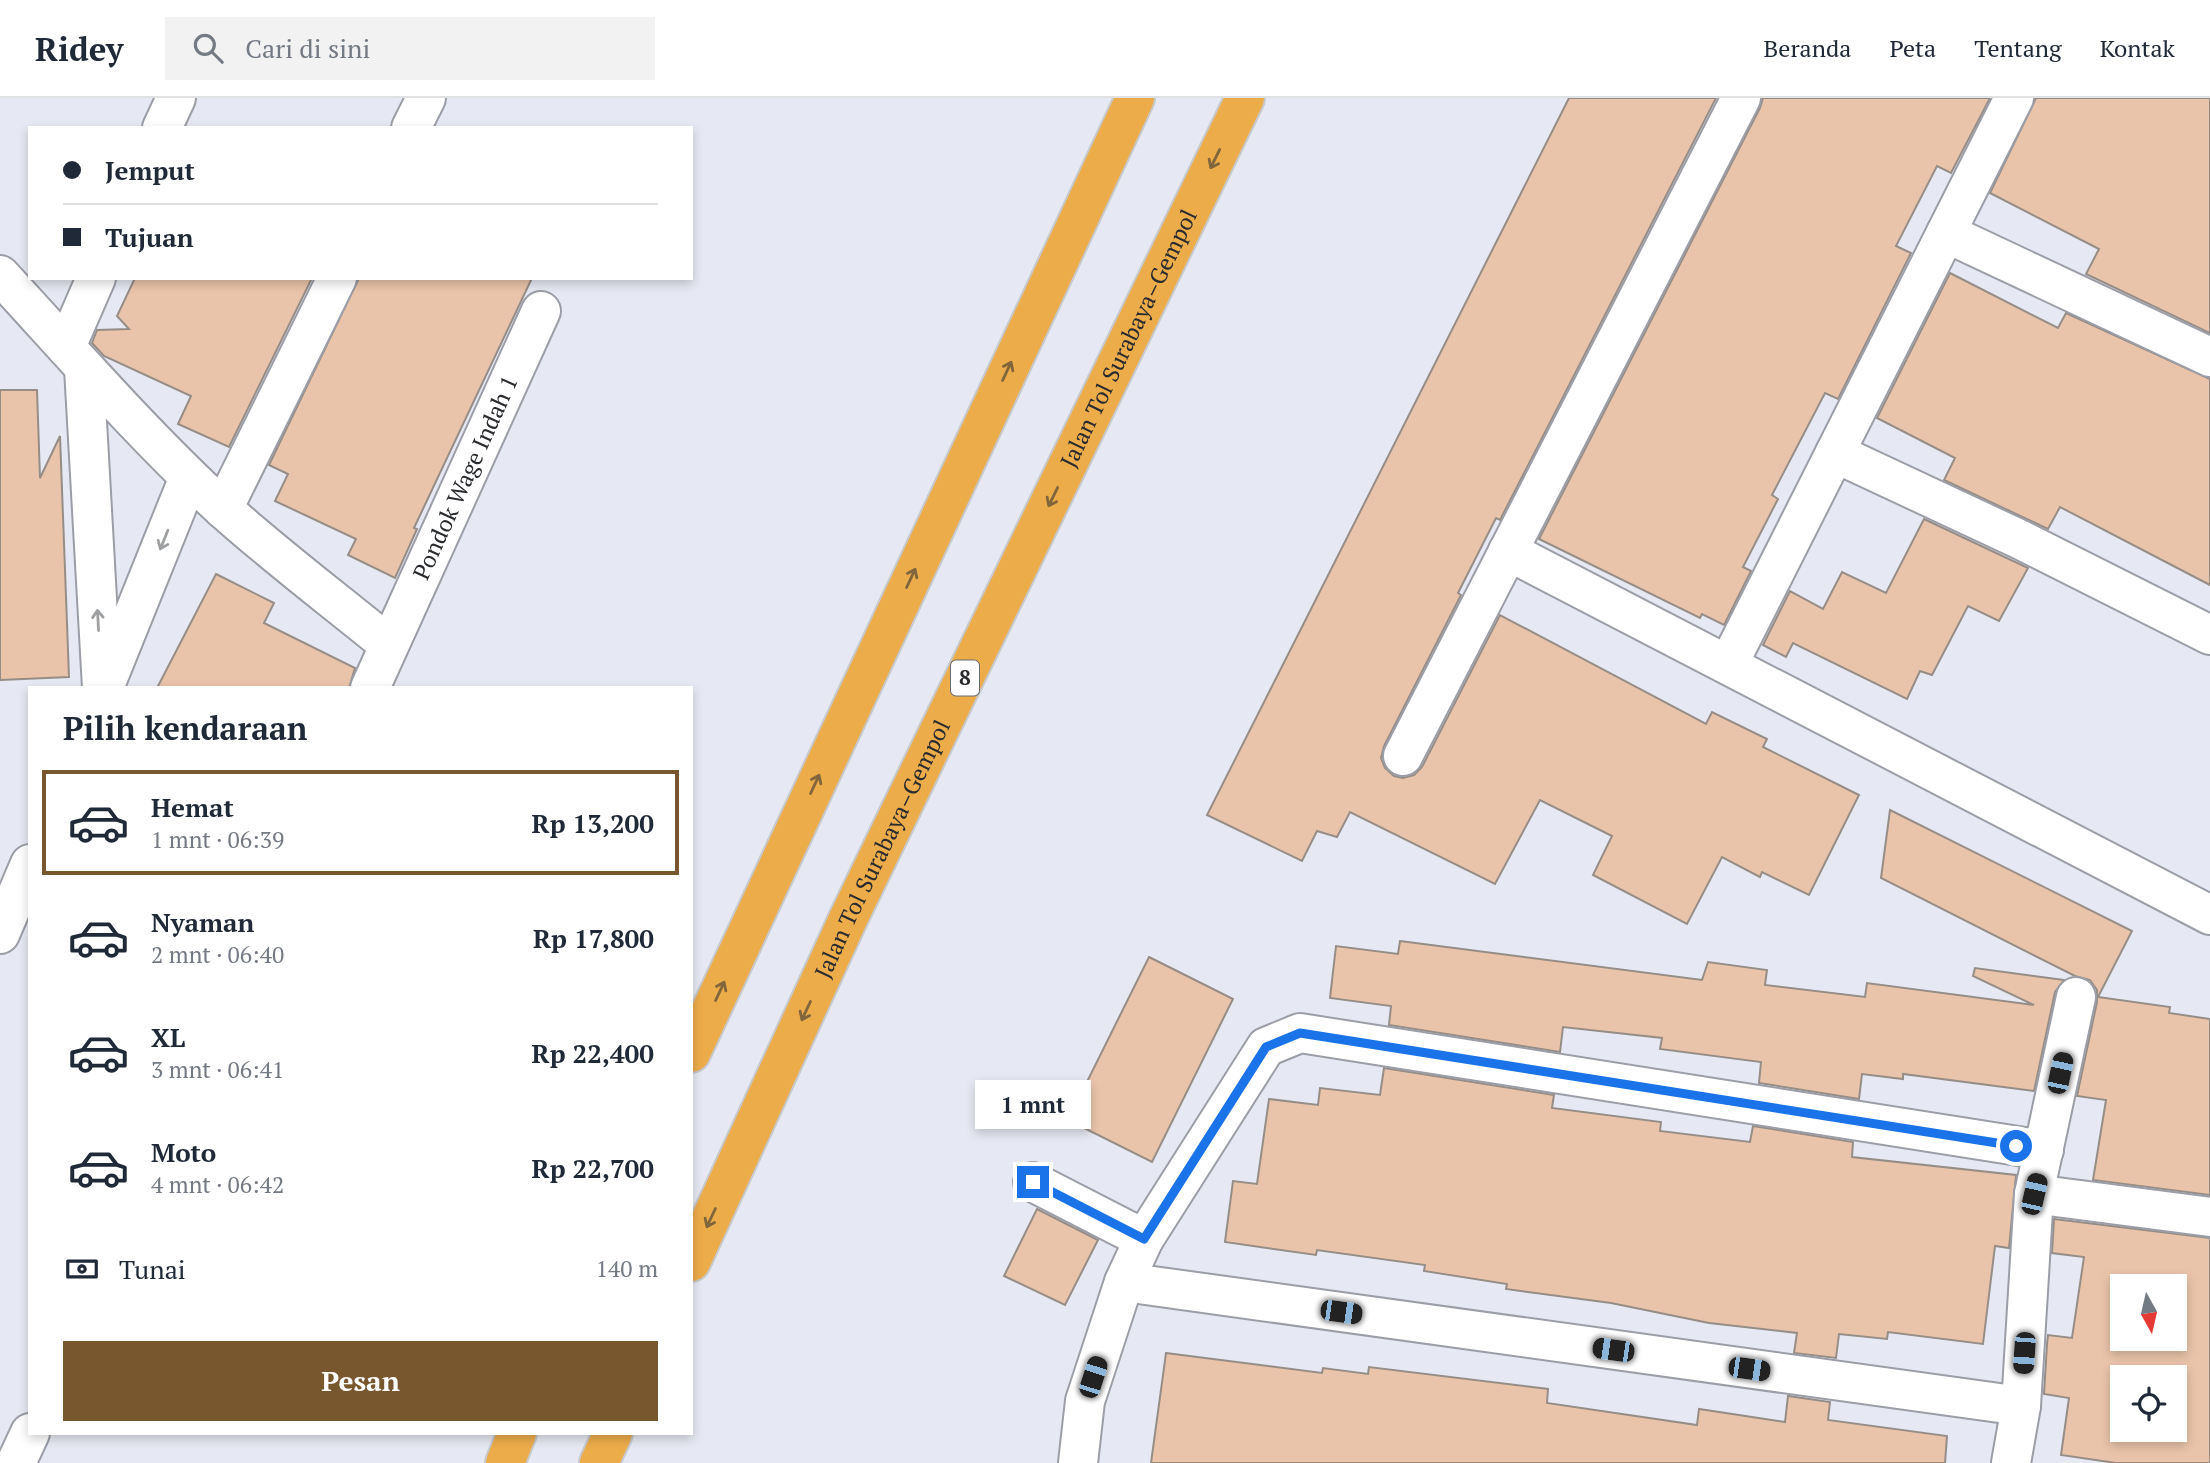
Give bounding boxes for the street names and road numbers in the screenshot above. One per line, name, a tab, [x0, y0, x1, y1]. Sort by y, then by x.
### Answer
street label: Jalan Tol Surabaya–Gempol	[1053, 204, 1204, 473]
street label: Pondok Wage Indah 1	[405, 370, 525, 584]
road number: 8	[951, 660, 979, 696]
street label: Jalan Tol Surabaya–Gempol	[807, 715, 957, 983]

